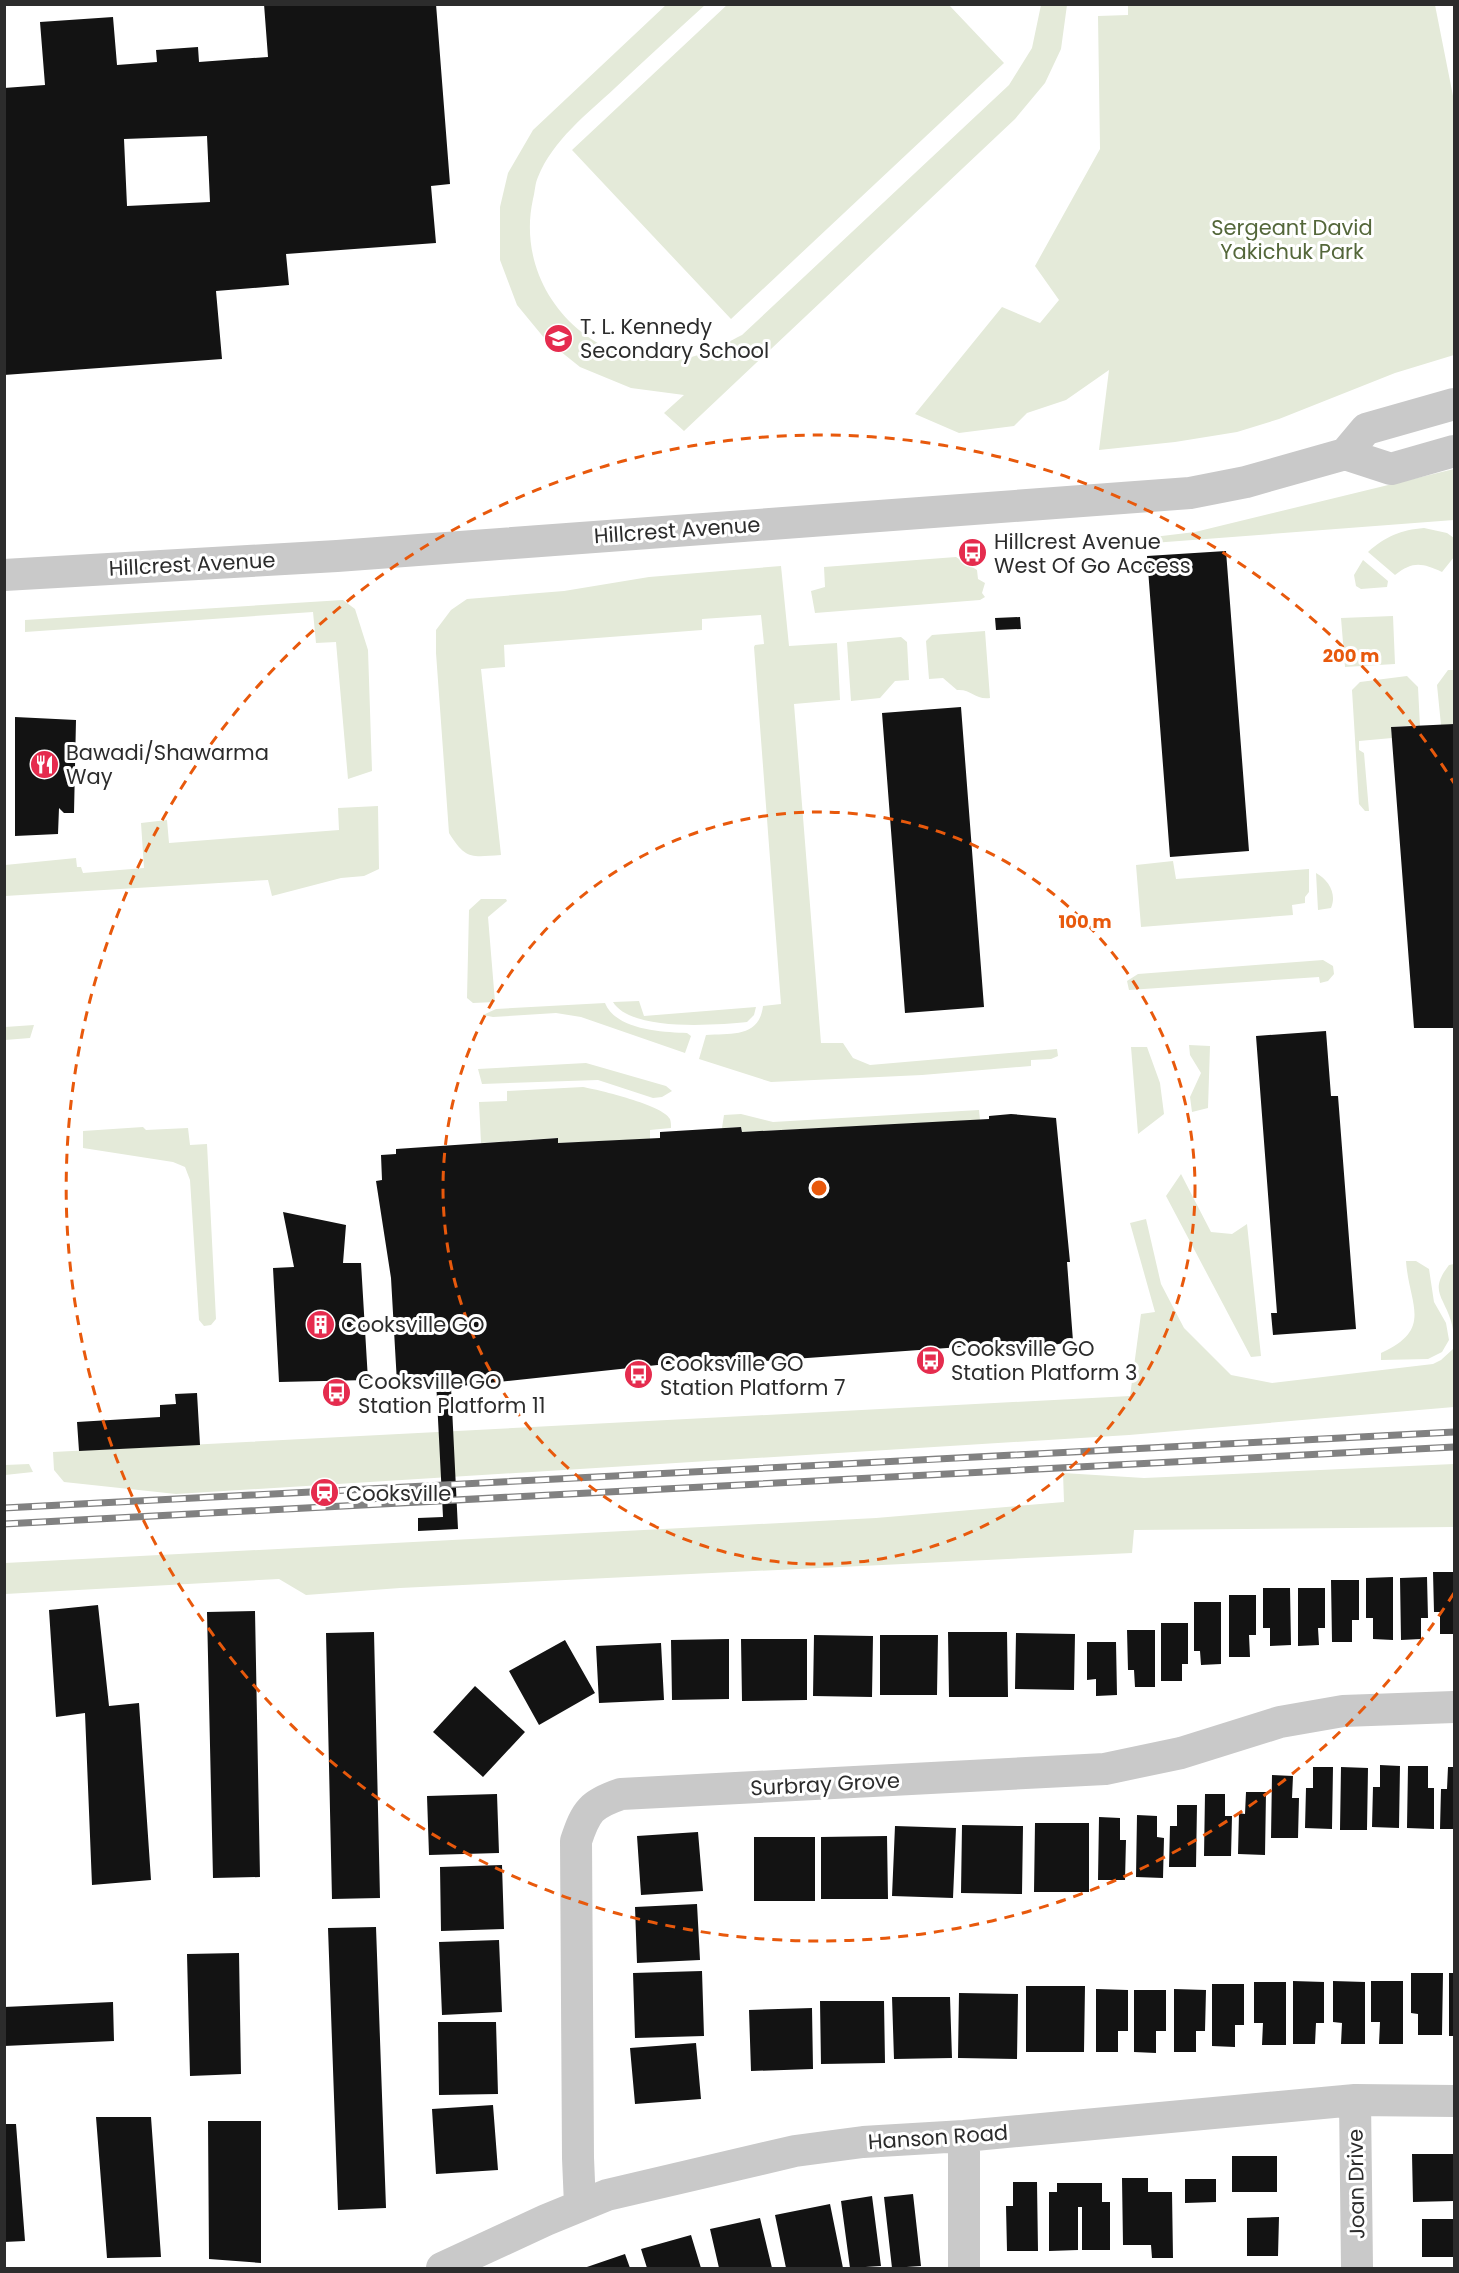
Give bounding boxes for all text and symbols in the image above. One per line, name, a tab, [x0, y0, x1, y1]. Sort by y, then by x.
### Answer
park label: Sergeant David Yakichuk Park	[1211, 213, 1373, 266]
place label: T. L. Kennedy Secondary School	[580, 312, 769, 365]
school or university icon: T. L. Kennedy Secondary School	[543, 322, 575, 354]
street label: Hillcrest Avenue	[593, 510, 761, 550]
place label: Hillcrest Avenue West Of Go Access	[994, 527, 1191, 580]
bus stop icon: Hillcrest Avenue West Of Go Access	[957, 537, 989, 569]
street label: Hillcrest Avenue	[108, 545, 276, 583]
text: 200 m	[1323, 643, 1379, 668]
place label: Bawadi/Shawarma Way	[66, 738, 269, 791]
restaurant icon: Bawadi/Shawarma Way	[29, 748, 61, 780]
text: 100 m	[1058, 909, 1112, 934]
centre of rings	[809, 1178, 829, 1198]
building icon: Cooksville GO	[304, 1308, 336, 1340]
place label: Cooksville GO	[341, 1310, 485, 1339]
place label: Cooksville GO Station Platform 3	[951, 1334, 1137, 1387]
bus stop icon: Cooksville GO Station Platform 3	[914, 1344, 946, 1376]
place label: Cooksville GO Station Platform 7	[660, 1349, 846, 1402]
bus stop icon: Cooksville GO Station Platform 7	[623, 1359, 655, 1391]
place label: Cooksville GO Station Platform 11	[358, 1367, 546, 1420]
bus stop icon: Cooksville GO Station Platform 11	[321, 1377, 353, 1409]
station icon: Cooksville	[309, 1477, 341, 1509]
place label: Cooksville	[346, 1479, 451, 1508]
street label: Surbray Grove	[750, 1766, 900, 1802]
street label: Hanson Road	[867, 2118, 1009, 2156]
street label: Joan Drive	[1341, 2129, 1371, 2239]

